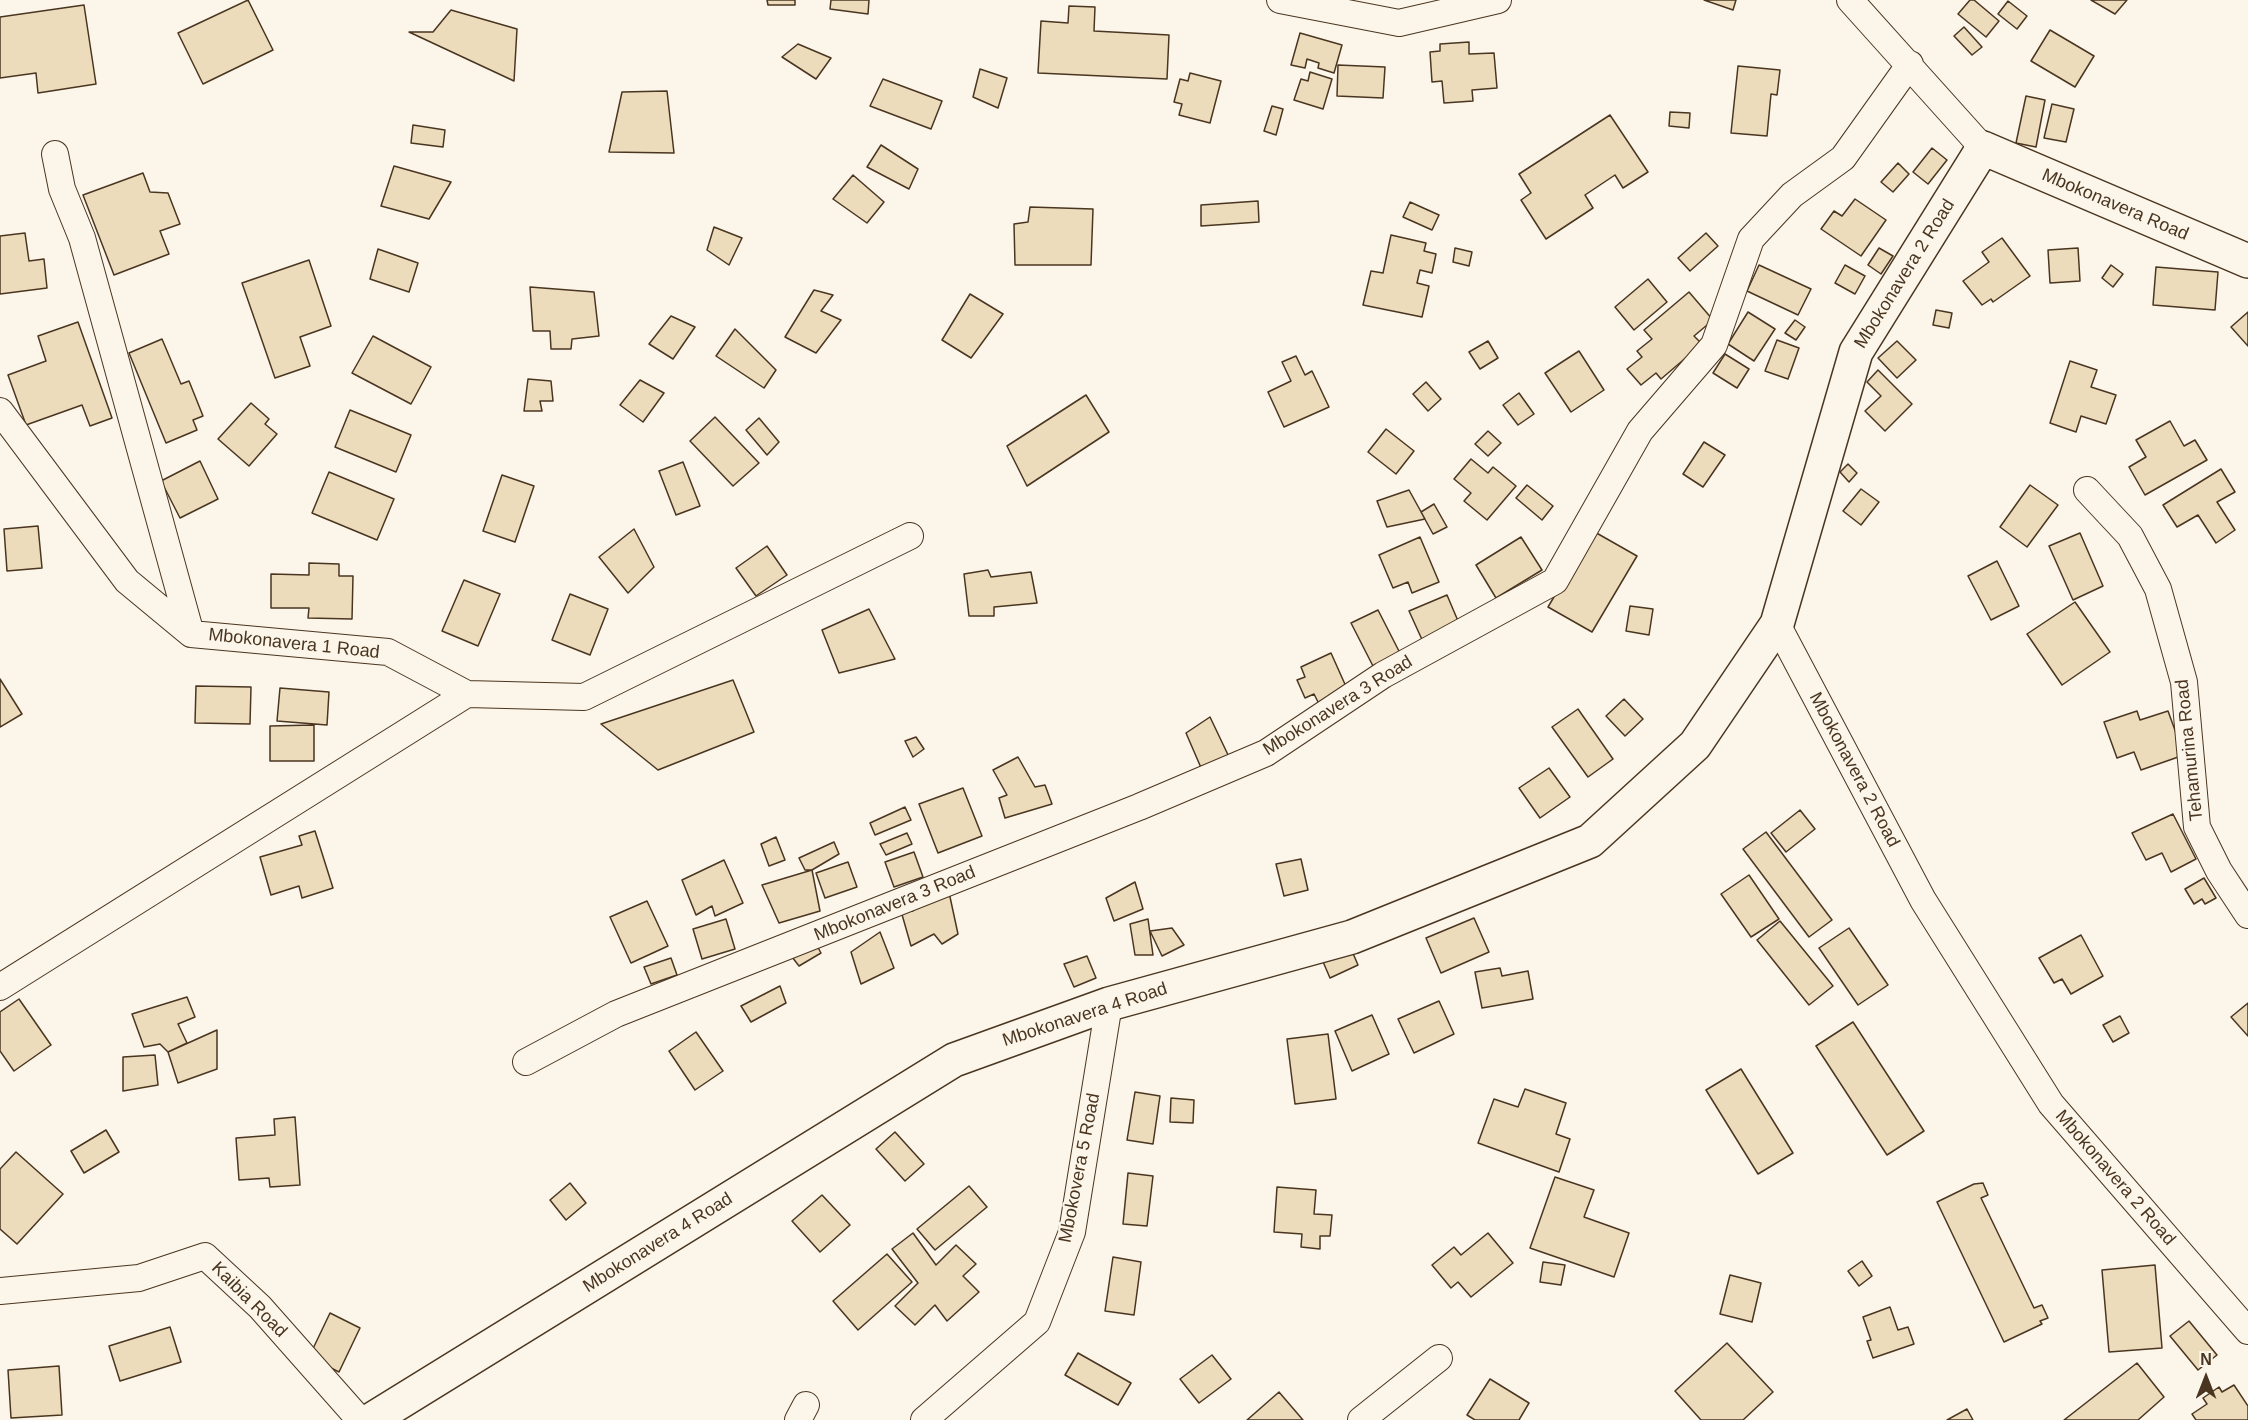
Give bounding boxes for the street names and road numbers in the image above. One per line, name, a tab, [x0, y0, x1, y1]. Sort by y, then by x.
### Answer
street label: Mbokonavera Road	[2038, 164, 2192, 246]
street label: Mbokonavera 2 Road	[1850, 195, 1960, 353]
street label: Mbokonavera 1 Road	[207, 624, 381, 664]
street label: Mbokonavera 3 Road	[1259, 651, 1417, 761]
street label: Tehamurina Road	[2172, 678, 2208, 822]
street label: Mbokonavera 2 Road	[1804, 689, 1904, 851]
street label: Mbokonavera 3 Road	[811, 862, 979, 946]
street label: Mbokonavera 4 Road	[1000, 978, 1170, 1052]
street label: Mbokovera 5 Road	[1055, 1091, 1105, 1245]
street label: Mbokonavera 2 Road	[2050, 1106, 2180, 1250]
street label: Mbokonavera 4 Road	[579, 1188, 737, 1298]
street label: Kaibia Road	[207, 1258, 291, 1342]

